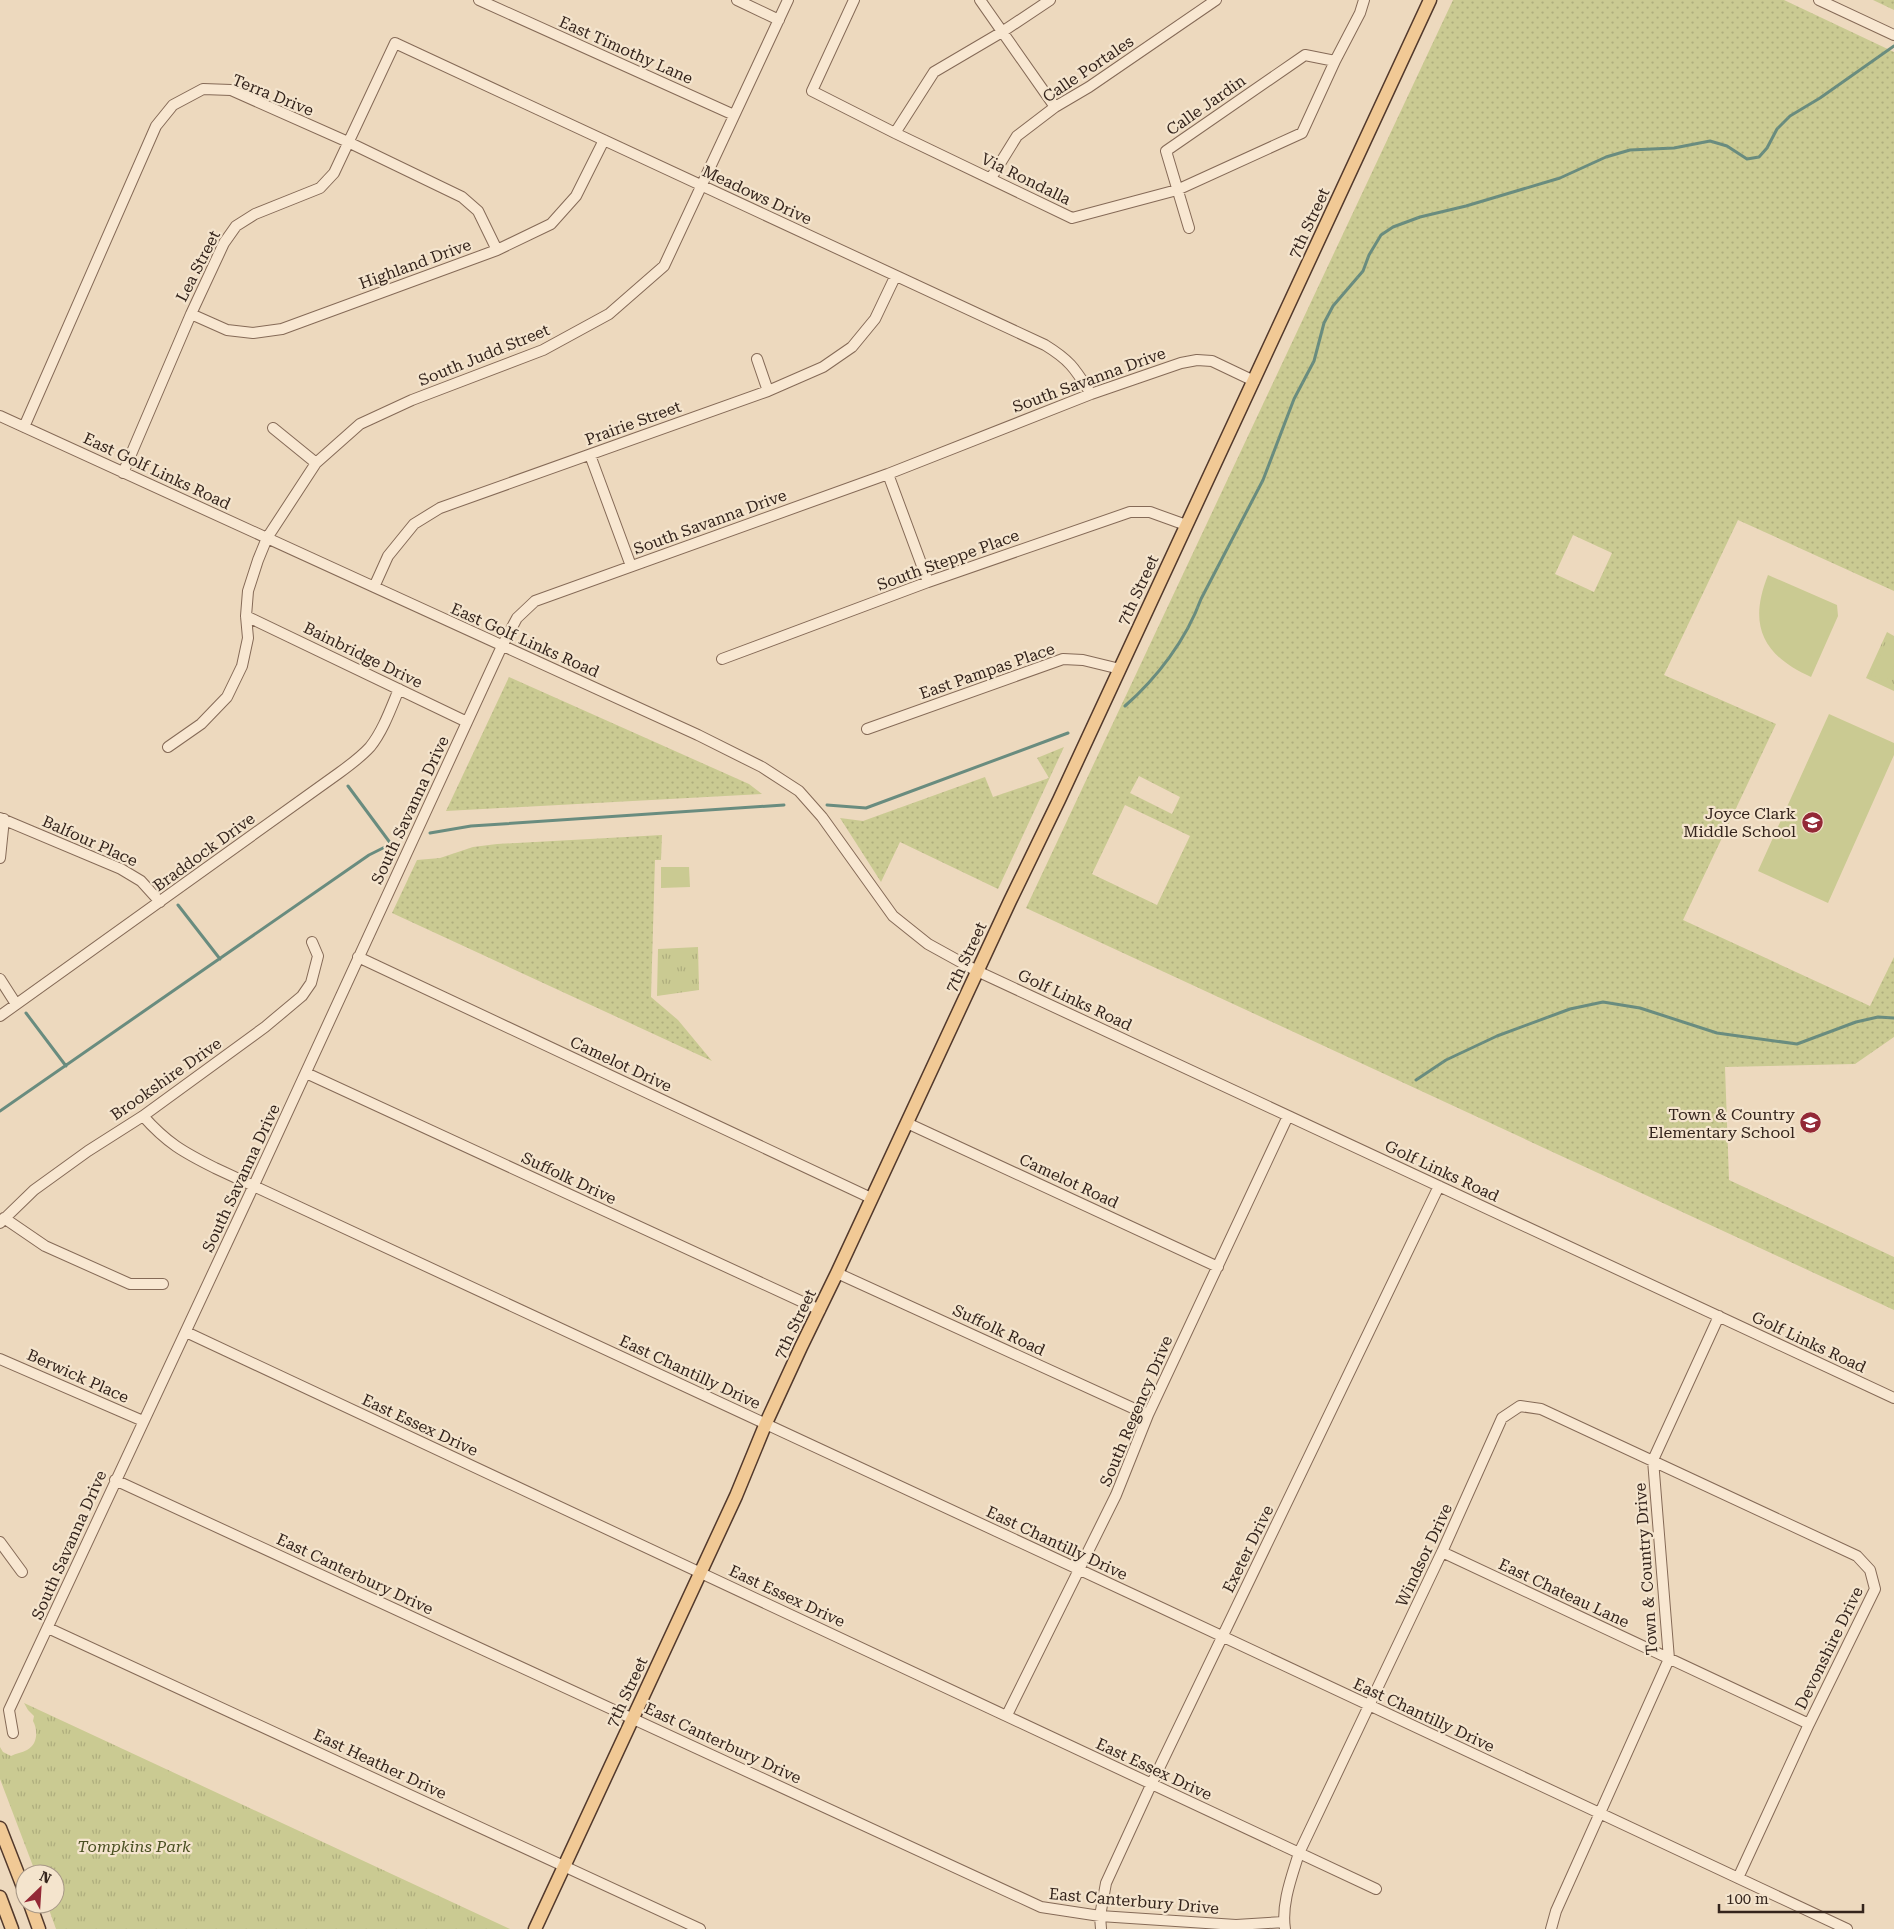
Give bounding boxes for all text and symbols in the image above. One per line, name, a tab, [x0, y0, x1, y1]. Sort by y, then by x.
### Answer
street label: East Timothy Lane	[556, 12, 696, 88]
street label: Calle Portales	[1039, 31, 1137, 106]
street label: Terra Drive	[230, 70, 317, 120]
street label: Calle Jardin	[1163, 71, 1249, 139]
street label: Via Rondalla	[978, 149, 1074, 209]
street label: Meadows Drive	[699, 161, 815, 229]
street label: 7th Street	[1284, 185, 1334, 261]
street label: Lea Street	[172, 227, 224, 305]
street label: Highland Drive	[356, 235, 474, 293]
street label: South Judd Street	[416, 320, 552, 390]
street label: South Savanna Drive	[1010, 343, 1168, 417]
street label: Prairie Street	[582, 397, 684, 449]
street label: East Golf Links Road	[80, 428, 234, 514]
street label: South Savanna Drive	[631, 485, 789, 559]
street label: South Steppe Place	[874, 525, 1022, 595]
street label: 7th Street	[1113, 552, 1163, 628]
street label: East Golf Links Road	[448, 599, 602, 681]
street label: Bainbridge Drive	[300, 618, 426, 692]
street label: East Pampas Place	[917, 639, 1057, 703]
street label: South Savanna Drive	[367, 733, 453, 887]
place label: Joyce Clark Middle School	[1683, 804, 1796, 841]
street label: Braddock Drive	[150, 809, 259, 895]
school or university icon: Joyce Clark Middle School	[1800, 810, 1824, 834]
street label: Balfour Place	[39, 812, 141, 871]
street label: 7th Street	[941, 919, 991, 995]
street label: Golf Links Road	[1015, 965, 1135, 1035]
street label: Camelot Drive	[567, 1032, 675, 1096]
street label: Brookshire Drive	[107, 1034, 225, 1124]
street label: South Savanna Drive	[198, 1101, 284, 1255]
place label: Town & Country Elementary School	[1648, 1105, 1796, 1142]
school or university icon: Town & Country Elementary School	[1799, 1111, 1823, 1135]
street label: Golf Links Road	[1382, 1136, 1502, 1206]
street label: Suffolk Drive	[519, 1148, 620, 1208]
street label: Camelot Road	[1016, 1150, 1122, 1212]
street label: 7th Street	[770, 1286, 820, 1362]
street label: Suffolk Road	[950, 1300, 1048, 1360]
street label: Golf Links Road	[1749, 1307, 1869, 1377]
street label: East Chantilly Drive	[616, 1331, 764, 1413]
street label: South Regency Drive	[1096, 1333, 1176, 1489]
street label: Berwick Place	[24, 1345, 132, 1407]
street label: East Essex Drive	[359, 1390, 481, 1460]
street label: South Savanna Drive	[27, 1467, 111, 1623]
street label: Town & Country Drive	[1630, 1482, 1661, 1656]
street label: Windsor Drive	[1392, 1500, 1456, 1610]
street label: East Chantilly Drive	[983, 1502, 1131, 1584]
street label: Exeter Drive	[1219, 1502, 1277, 1596]
street label: East Canterbury Drive	[274, 1529, 437, 1619]
street label: East Chateau Lane	[1496, 1554, 1633, 1632]
street label: East Essex Drive	[726, 1561, 848, 1631]
street label: Devonshire Drive	[1791, 1583, 1867, 1712]
street label: 7th Street	[602, 1654, 652, 1730]
street label: East Chantilly Drive	[1350, 1674, 1498, 1756]
street label: East Canterbury Drive	[642, 1698, 805, 1788]
street label: East Heather Drive	[311, 1725, 450, 1803]
street label: East Essex Drive	[1093, 1734, 1215, 1804]
park label: Tompkins Park	[77, 1837, 191, 1856]
north arrow	[15, 1864, 65, 1914]
text: N	[37, 1868, 54, 1887]
scale bar	[1719, 1882, 1863, 1914]
street label: East Canterbury Drive	[1048, 1884, 1220, 1918]
text: 100 m	[1726, 1890, 1769, 1908]

